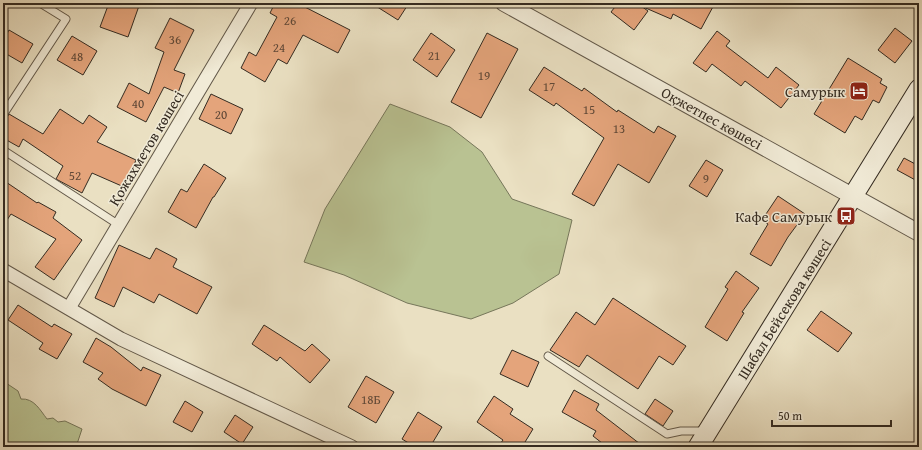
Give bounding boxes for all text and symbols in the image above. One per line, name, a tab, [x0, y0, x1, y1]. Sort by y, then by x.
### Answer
house number: 26	[284, 11, 296, 30]
house number: 36	[169, 30, 181, 49]
house number: 24	[273, 38, 285, 57]
house number: 21	[428, 46, 440, 65]
house number: 48	[71, 47, 83, 66]
house number: 19	[478, 66, 490, 85]
house number: 17	[543, 77, 555, 96]
hotel icon: Самурык	[848, 80, 870, 102]
place label: Самурык	[785, 81, 845, 102]
street label: Оқжетпес көшесі	[658, 82, 766, 154]
street label: Қожахметов көшесі	[103, 86, 189, 210]
house number: 40	[132, 94, 144, 113]
house number: 15	[583, 100, 595, 119]
house number: 20	[215, 105, 227, 124]
house number: 13	[613, 119, 625, 138]
house number: 52	[69, 166, 81, 185]
house number: 9	[703, 169, 709, 188]
bus stop icon: Кафе Самурык	[835, 205, 857, 227]
place label: Кафе Самурык	[735, 206, 832, 227]
street label: Шабал Бейсекова көшесі	[732, 235, 836, 383]
house number: 18Б	[361, 390, 381, 409]
scale bar	[772, 402, 891, 428]
text: 50 m	[778, 407, 802, 424]

